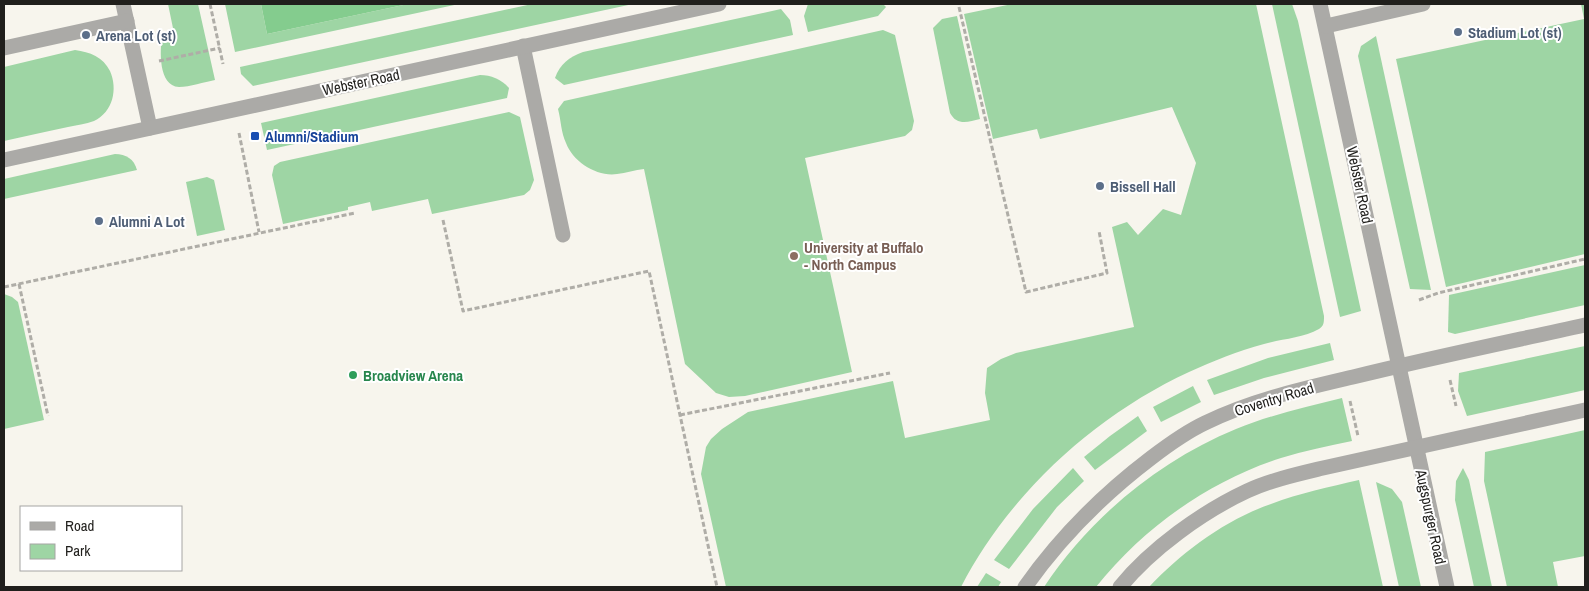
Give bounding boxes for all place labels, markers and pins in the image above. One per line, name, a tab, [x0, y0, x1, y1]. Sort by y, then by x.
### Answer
place label: Stadium Lot (st)	[1468, 22, 1562, 43]
place label: Arena Lot (st)	[96, 25, 176, 46]
marker: Stadium Lot (st)	[1452, 26, 1464, 38]
marker: Arena Lot (st)	[80, 29, 92, 41]
place label: Alumni/Stadium	[265, 126, 359, 147]
marker: Alumni/Stadium	[249, 130, 261, 142]
place label: Bissell Hall	[1110, 176, 1176, 197]
marker: Bissell Hall	[1094, 180, 1106, 192]
place label: Alumni A Lot	[109, 211, 185, 232]
marker: Alumni A Lot	[93, 215, 105, 227]
place label: University at Buffalo - North Campus	[804, 237, 924, 275]
marker: University at Buffalo - North Campus	[788, 250, 800, 262]
place label: Broadview Arena	[363, 365, 463, 386]
marker: Broadview Arena	[347, 369, 359, 381]

